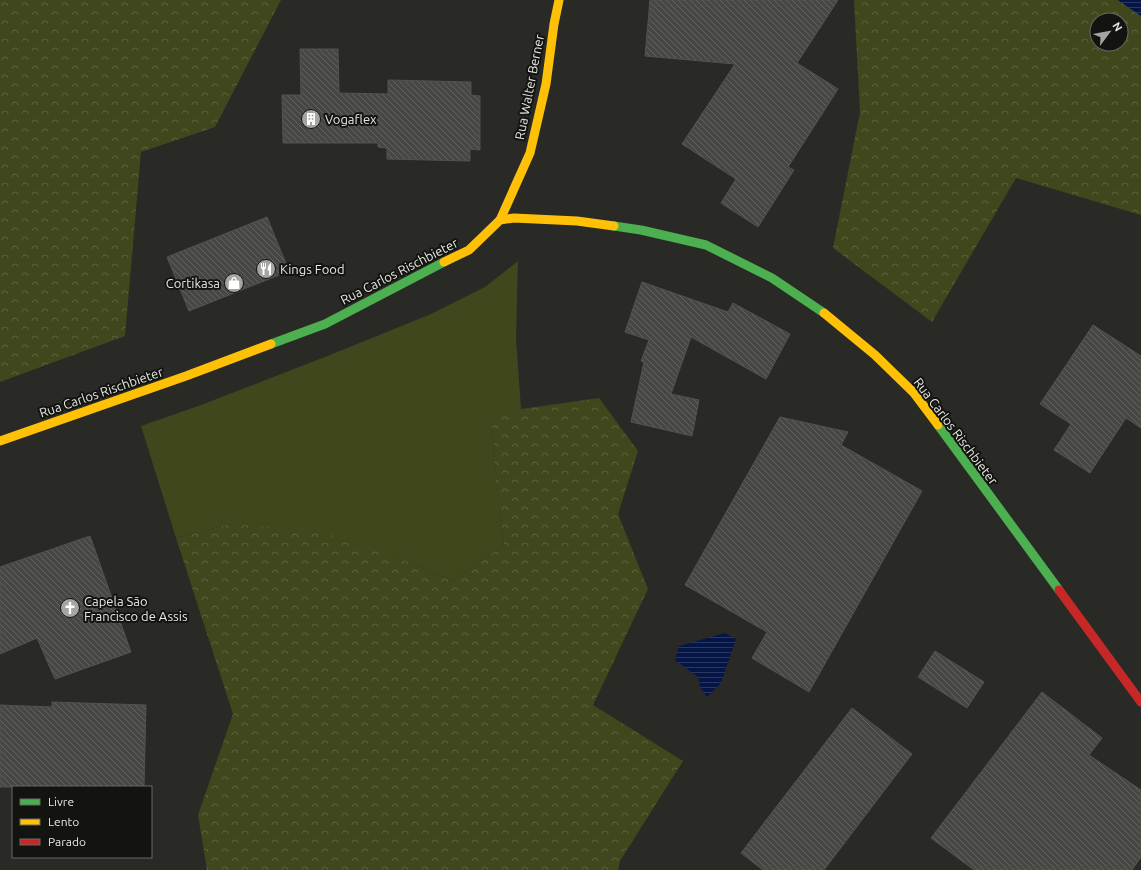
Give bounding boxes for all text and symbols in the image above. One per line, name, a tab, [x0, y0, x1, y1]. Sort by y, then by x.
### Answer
north arrow	[1089, 12, 1129, 52]
text: N	[1110, 20, 1125, 33]
street label: Rua Walter Berner	[512, 33, 546, 141]
building icon: Vogaflex	[300, 108, 322, 130]
place label: Vogaflex	[325, 112, 377, 126]
street label: Rua Carlos Rischbieter	[338, 235, 460, 307]
restaurant icon: Kings Food	[255, 258, 277, 280]
place label: Kings Food	[280, 262, 345, 276]
shop icon: Cortikasa	[223, 272, 245, 294]
place label: Cortikasa	[166, 276, 220, 290]
street label: Rua Carlos Rischbieter	[37, 364, 165, 420]
street label: Rua Carlos Rischbieter	[911, 375, 1001, 487]
place label: Capela São Francisco de Assis	[84, 594, 188, 623]
church icon: Capela São Francisco de Assis	[59, 597, 81, 619]
legend	[12, 786, 152, 858]
text: Livre	[48, 795, 74, 808]
text: Lento	[48, 815, 79, 828]
text: Parado	[48, 835, 86, 848]

